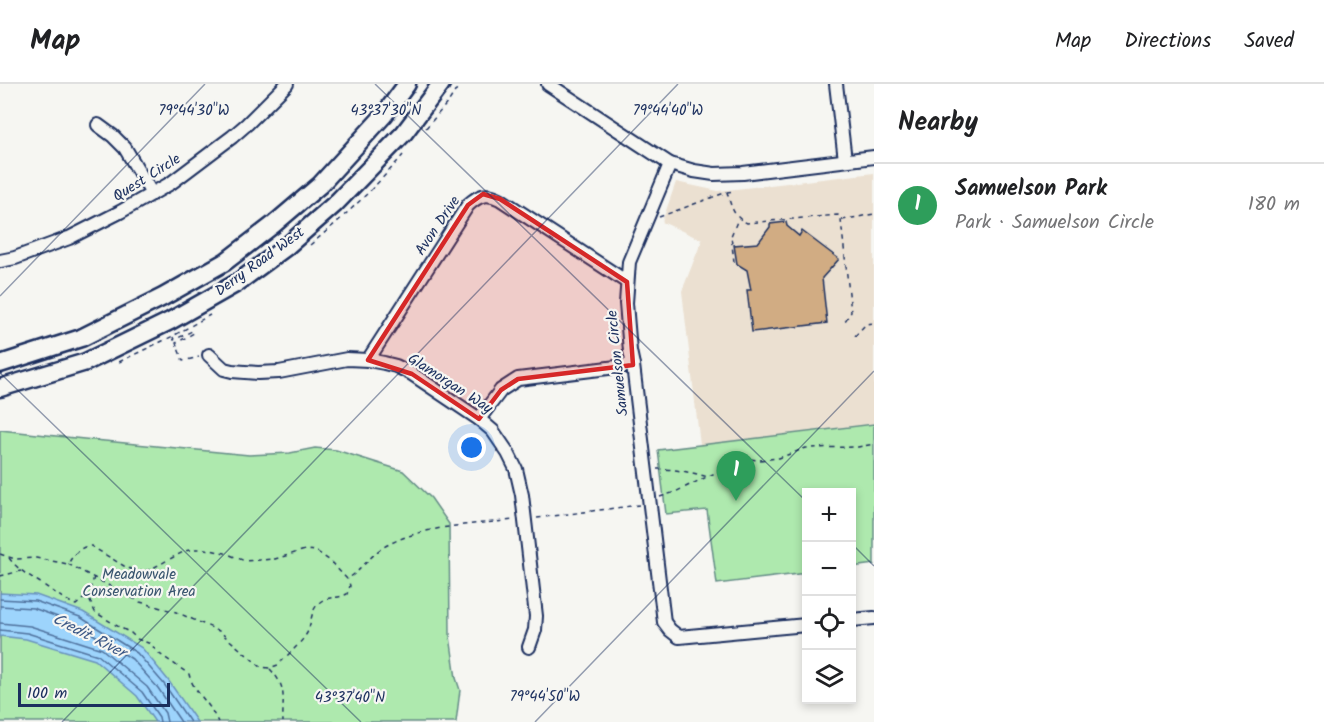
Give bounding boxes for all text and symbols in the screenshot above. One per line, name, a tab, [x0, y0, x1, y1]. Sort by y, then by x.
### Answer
text: Map	[30, 19, 81, 64]
text: Map	[1055, 25, 1091, 58]
text: Directions	[1124, 25, 1211, 58]
text: Saved	[1244, 25, 1294, 58]
text: 79°44'30"W	[159, 99, 230, 123]
text: 43°37'30"N	[351, 99, 421, 123]
text: 79°44'40"W	[633, 99, 704, 123]
text: Nearby	[898, 102, 978, 144]
street label: Quest Circle	[108, 147, 186, 208]
text: Samuelson Park	[955, 172, 1107, 207]
text: 1	[914, 189, 921, 221]
text: 180 m	[1248, 189, 1300, 221]
street label: Avon Drive	[409, 191, 467, 261]
text: Park · Samuelson Circle	[955, 207, 1154, 239]
street label: Derry Road West	[210, 221, 310, 303]
street label: Samuelson Circle	[600, 309, 635, 417]
street label: Glamorgan Way	[403, 347, 498, 421]
your location	[457, 433, 486, 462]
pin: 1	[716, 452, 756, 501]
map controls	[802, 488, 856, 704]
button: +	[802, 488, 856, 542]
button: −	[802, 542, 856, 596]
park label: Meadowvale Conservation Area	[82, 563, 196, 604]
button: locate	[802, 596, 856, 650]
water label: Credit River	[48, 607, 133, 667]
button: layers	[802, 650, 856, 704]
scale bar	[18, 680, 170, 708]
text: 100 m	[27, 681, 67, 706]
text: 79°44'50"W	[510, 685, 580, 709]
text: 43°37'40"N	[315, 686, 385, 710]

